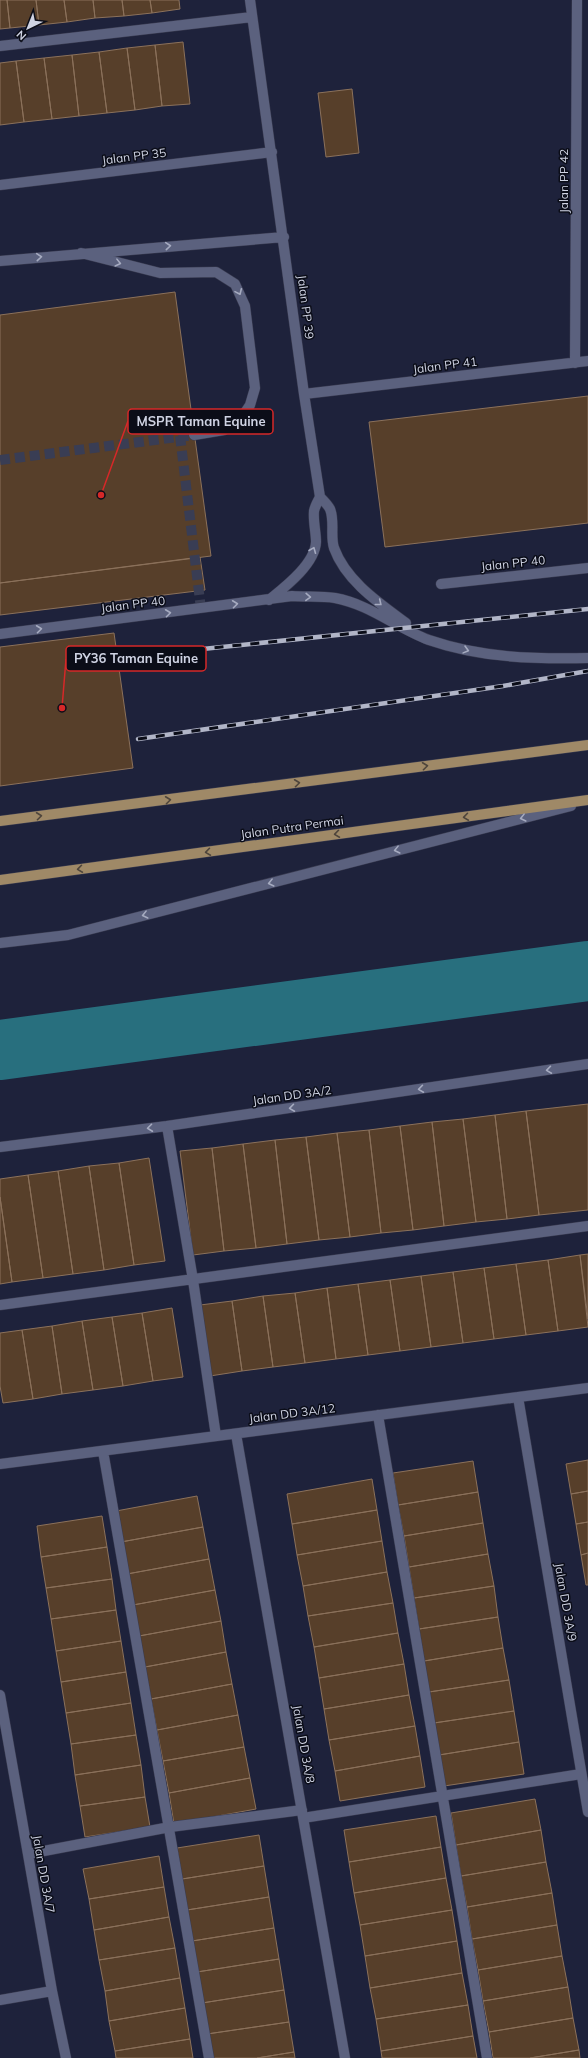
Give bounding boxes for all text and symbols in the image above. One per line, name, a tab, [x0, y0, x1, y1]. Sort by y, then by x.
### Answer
north arrow	[8, 8, 48, 48]
text: N	[13, 27, 29, 43]
street label: Jalan PP 35	[101, 145, 167, 167]
street label: Jalan PP 42	[556, 149, 571, 213]
one-way arrow	[165, 242, 171, 251]
one-way arrow	[36, 253, 42, 262]
one-way arrow	[115, 258, 122, 267]
street label: Jalan PP 39	[295, 274, 317, 340]
one-way arrow	[234, 288, 242, 295]
street label: Jalan PP 41	[412, 354, 478, 376]
callout: MSPR Taman Equine	[128, 409, 273, 434]
text: MSPR Taman Equine	[136, 413, 266, 429]
one-way arrow	[309, 547, 317, 554]
street label: Jalan PP 40	[480, 552, 546, 574]
street label: Jalan PP 40	[100, 593, 166, 615]
one-way arrow	[305, 593, 311, 601]
one-way arrow	[374, 598, 381, 605]
one-way arrow	[232, 600, 238, 609]
one-way arrow	[165, 609, 171, 618]
one-way arrow	[36, 625, 42, 634]
one-way arrow	[462, 645, 469, 654]
callout: PY36 Taman Equine	[66, 646, 206, 671]
text: PY36 Taman Equine	[74, 650, 198, 666]
one-way arrow	[422, 762, 428, 771]
one-way arrow	[293, 779, 300, 788]
one-way arrow	[165, 796, 171, 805]
one-way arrow	[36, 812, 42, 821]
street label: Jalan Putra Permai	[240, 812, 345, 842]
one-way arrow	[463, 812, 469, 821]
one-way arrow	[520, 813, 527, 822]
one-way arrow	[334, 829, 340, 838]
one-way arrow	[394, 846, 400, 854]
one-way arrow	[205, 847, 212, 856]
one-way arrow	[77, 864, 83, 873]
one-way arrow	[268, 878, 275, 887]
one-way arrow	[142, 910, 149, 919]
one-way arrow	[546, 1065, 552, 1074]
street label: Jalan DD 3A/2	[252, 1082, 332, 1108]
one-way arrow	[418, 1084, 424, 1093]
one-way arrow	[289, 1103, 295, 1112]
one-way arrow	[147, 1124, 153, 1133]
street label: Jalan DD 3A/12	[248, 1400, 336, 1426]
street label: Jalan DD 3A/9	[552, 1562, 580, 1642]
street label: Jalan DD 3A/8	[290, 1704, 318, 1784]
street label: Jalan DD 3A/7	[30, 1834, 58, 1914]

